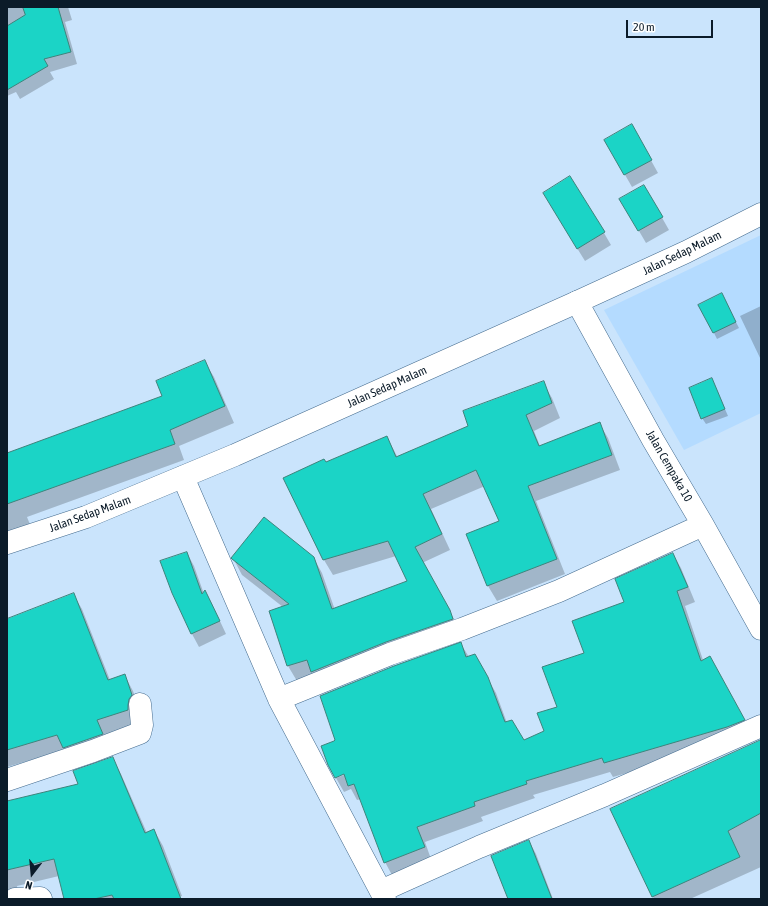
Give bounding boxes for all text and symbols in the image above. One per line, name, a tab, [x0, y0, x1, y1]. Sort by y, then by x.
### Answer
scale bar	[628, 12, 715, 38]
text: 20 m	[633, 20, 655, 34]
street label: Jalan Sedap Malam	[640, 228, 724, 278]
street label: Jalan Sedap Malam	[345, 363, 429, 411]
street label: Jalan Cempaka 10	[643, 428, 695, 504]
street label: Jalan Sedap Malam	[47, 493, 133, 535]
north arrow	[12, 854, 52, 894]
text: N	[24, 879, 33, 892]

